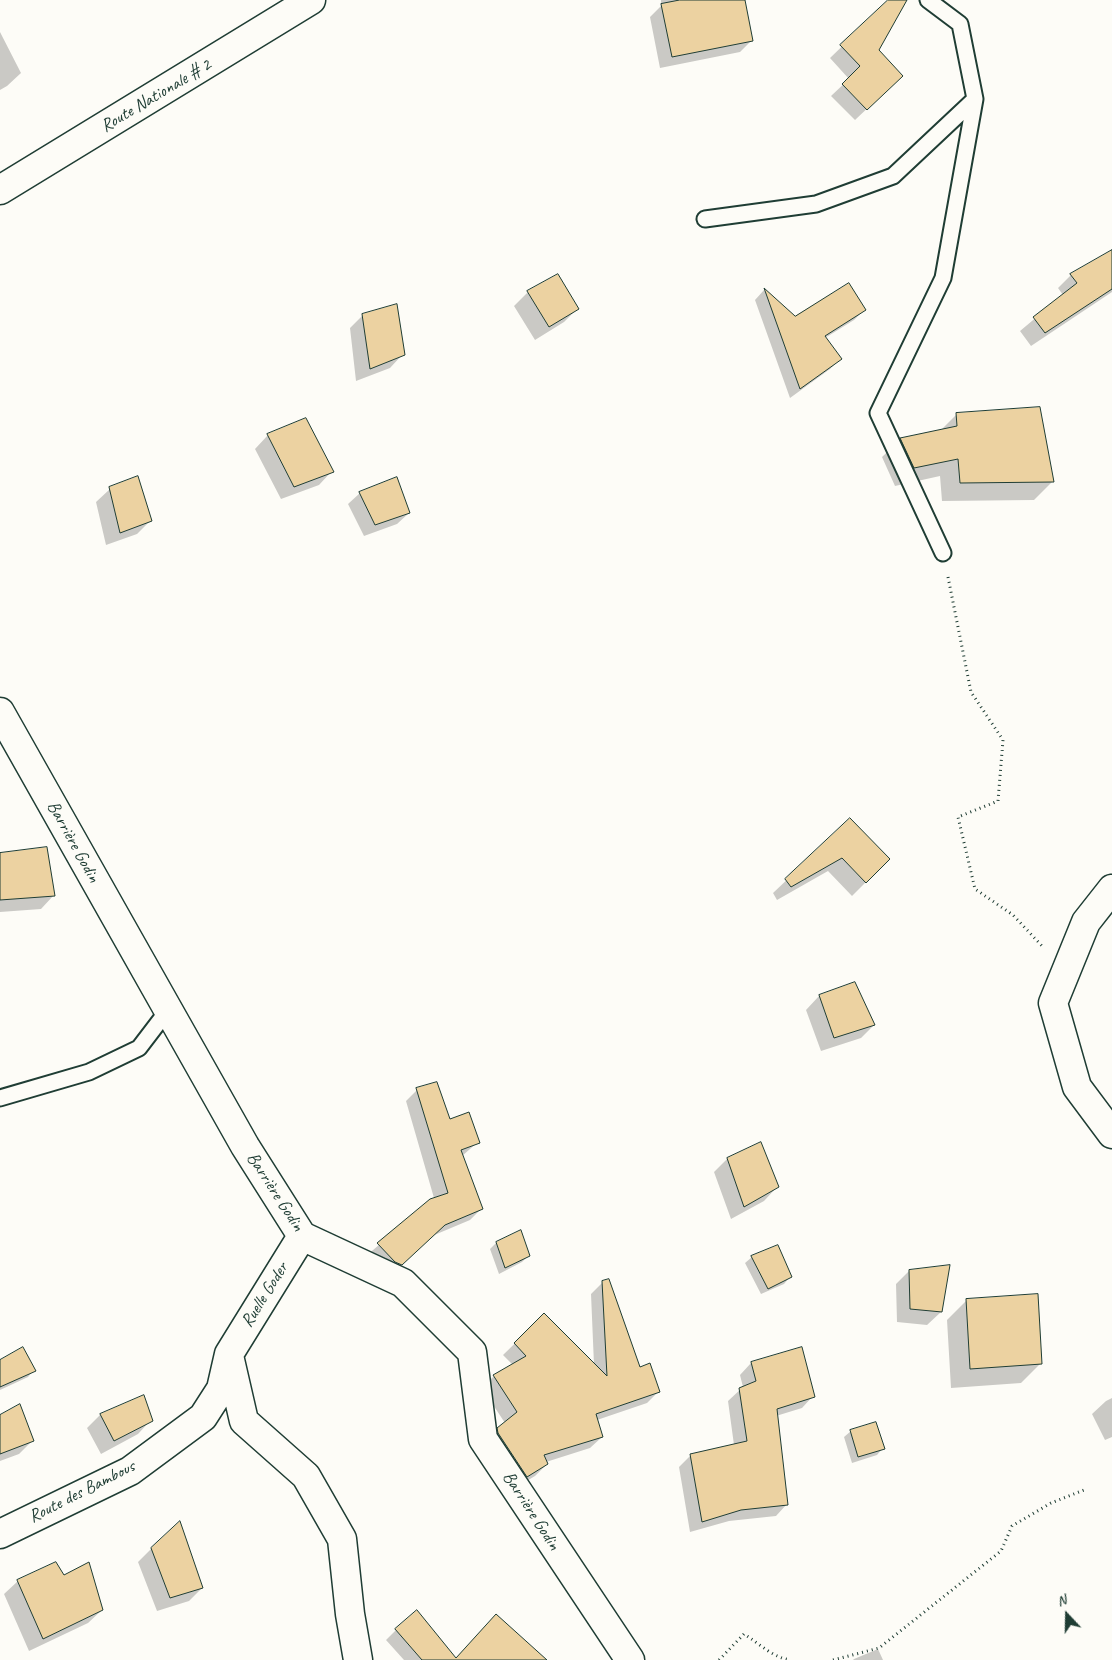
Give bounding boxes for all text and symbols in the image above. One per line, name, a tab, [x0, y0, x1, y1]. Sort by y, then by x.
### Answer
street label: Route Nationale # 2	[97, 55, 215, 137]
street label: Barrière Godin	[42, 798, 104, 886]
street label: Barrière Godin	[242, 1148, 308, 1236]
street label: Ruelle Goder	[237, 1259, 293, 1331]
street label: Route des Bambous	[25, 1456, 139, 1528]
street label: Barrière Godin	[498, 1467, 564, 1555]
north arrow	[1042, 1590, 1092, 1640]
text: N	[1054, 1591, 1069, 1610]

